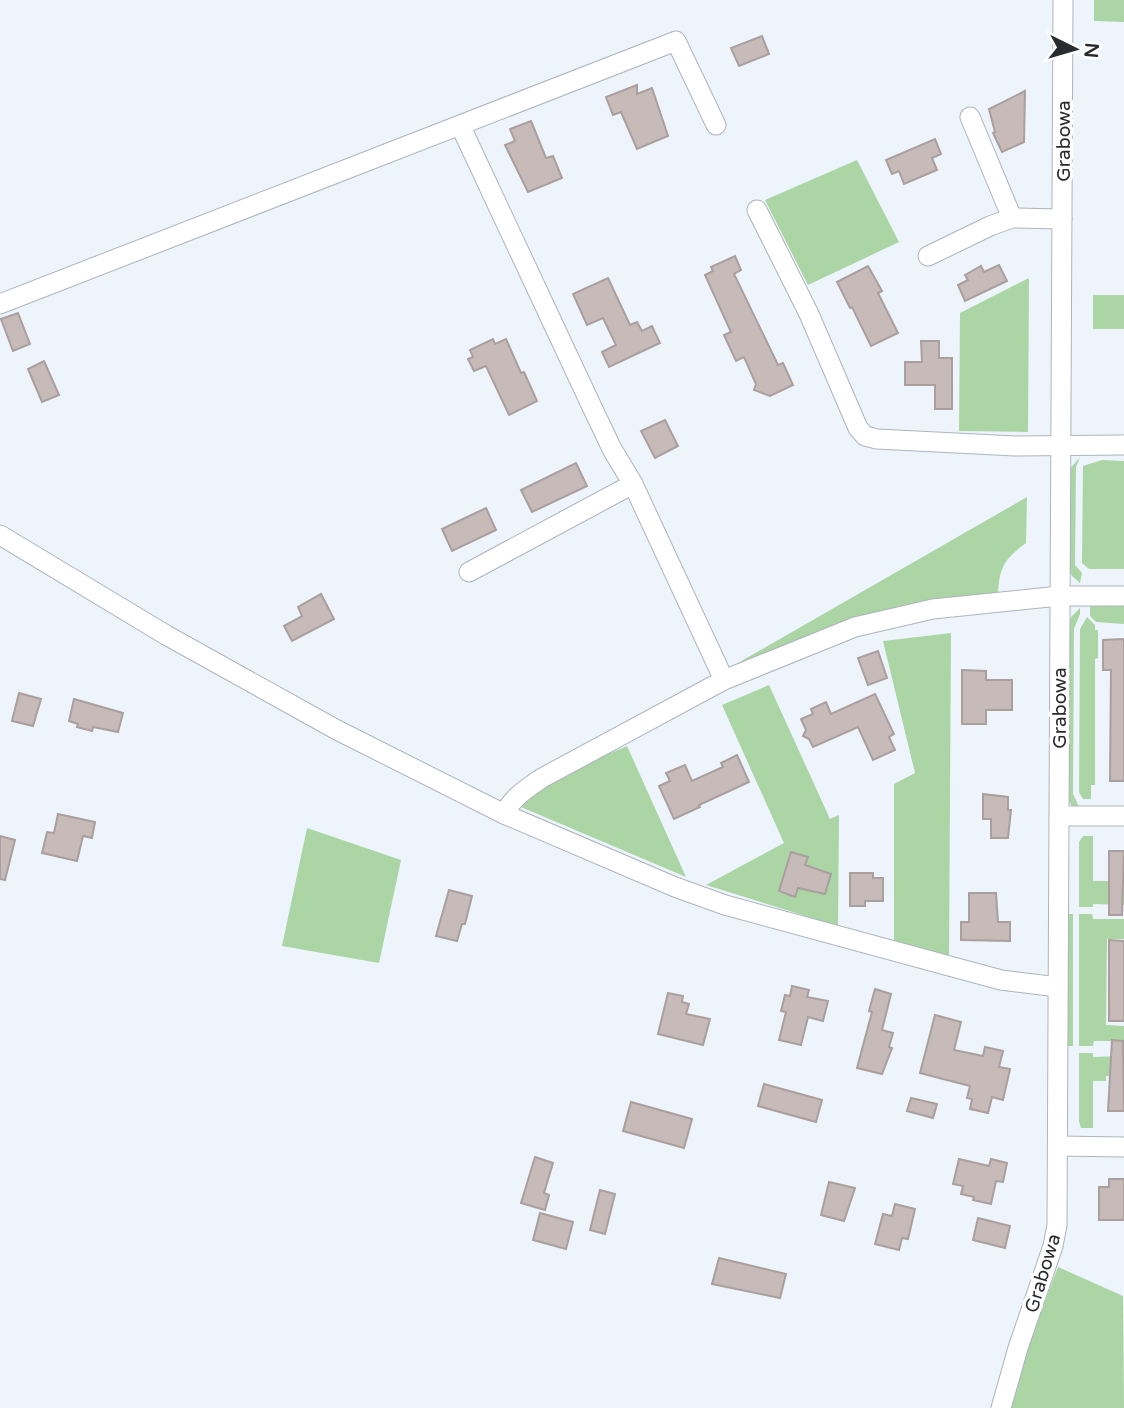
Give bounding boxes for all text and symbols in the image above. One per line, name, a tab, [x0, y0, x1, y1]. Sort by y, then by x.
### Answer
north arrow	[1040, 14, 1110, 84]
text: N	[1079, 42, 1103, 59]
street label: Grabowa	[1053, 100, 1075, 182]
street label: Grabowa	[1049, 667, 1071, 749]
street label: Grabowa	[1021, 1231, 1065, 1315]

